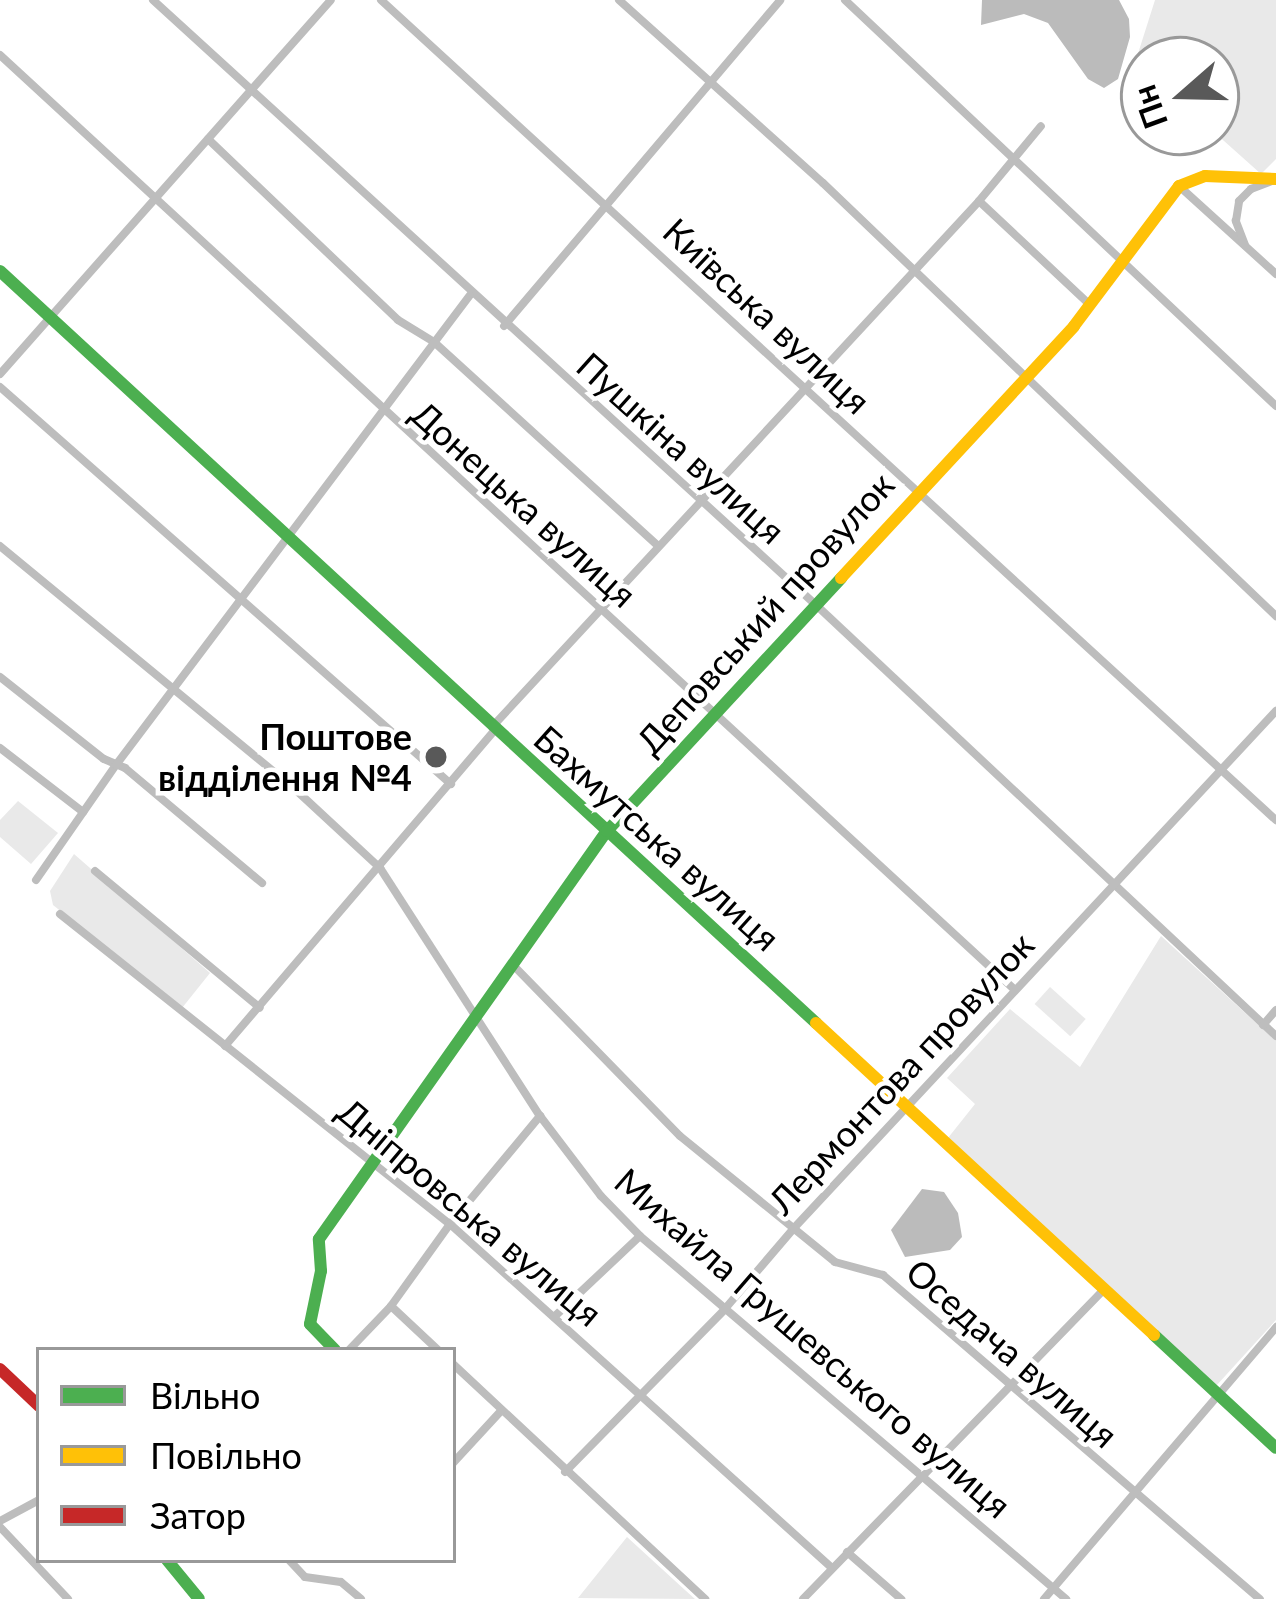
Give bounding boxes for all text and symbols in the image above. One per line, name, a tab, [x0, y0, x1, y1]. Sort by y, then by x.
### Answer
north arrow	[1120, 36, 1240, 156]
text: Пн	[1123, 80, 1175, 134]
street label: Київська вулиця	[655, 209, 879, 423]
street label: Пушкіна вулиця	[568, 343, 794, 553]
street label: Донецька вулиця	[403, 392, 645, 616]
street label: Деповський провулок	[627, 463, 903, 763]
place label: Поштове відділення №4	[158, 714, 412, 799]
street label: Бахмутська вулиця	[525, 716, 789, 960]
marker: Поштове відділення №4	[423, 744, 449, 770]
street label: Лермонтова провулок	[759, 923, 1043, 1223]
street label: Дніпровська вулиця	[329, 1089, 611, 1335]
street label: Михайла Грушевського вулиця	[606, 1159, 1020, 1527]
street label: Оседача вулиця	[898, 1250, 1126, 1456]
legend	[36, 1347, 456, 1563]
text: Вільно	[150, 1373, 261, 1417]
text: Повільно	[150, 1433, 302, 1477]
text: Затор	[150, 1493, 246, 1537]

